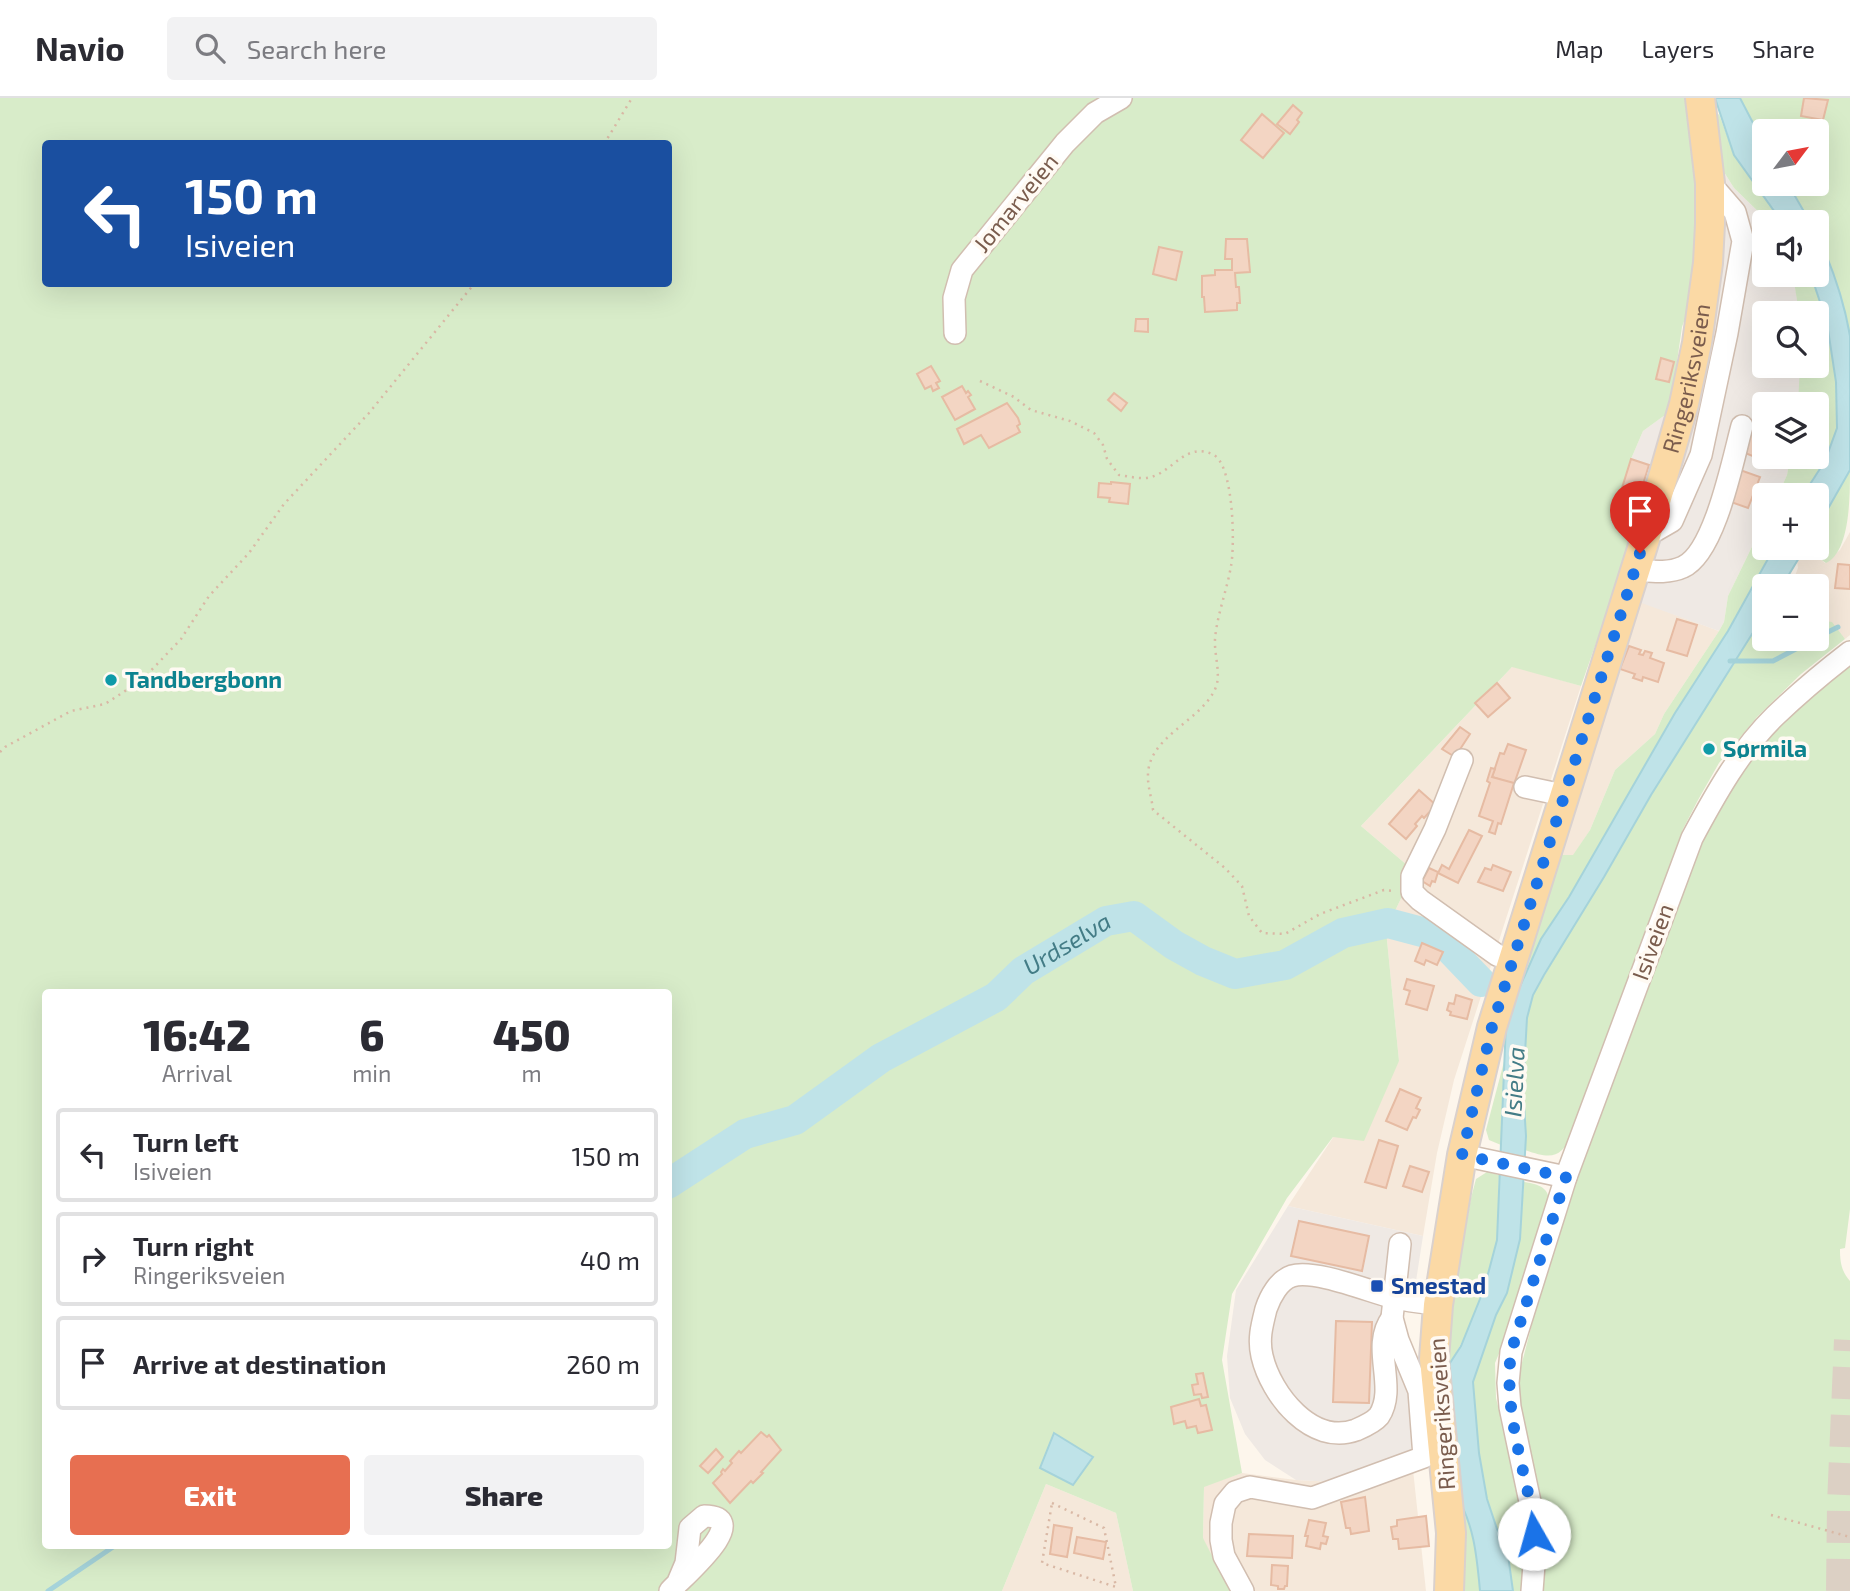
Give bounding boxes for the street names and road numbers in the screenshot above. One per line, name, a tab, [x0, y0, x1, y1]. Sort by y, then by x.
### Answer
street label: Jomarveien	[967, 147, 1063, 257]
street label: Ringeriksveien	[1656, 302, 1715, 456]
street label: Isiveien	[1625, 900, 1679, 984]
street label: Ringeriksveien	[1422, 1337, 1460, 1491]

